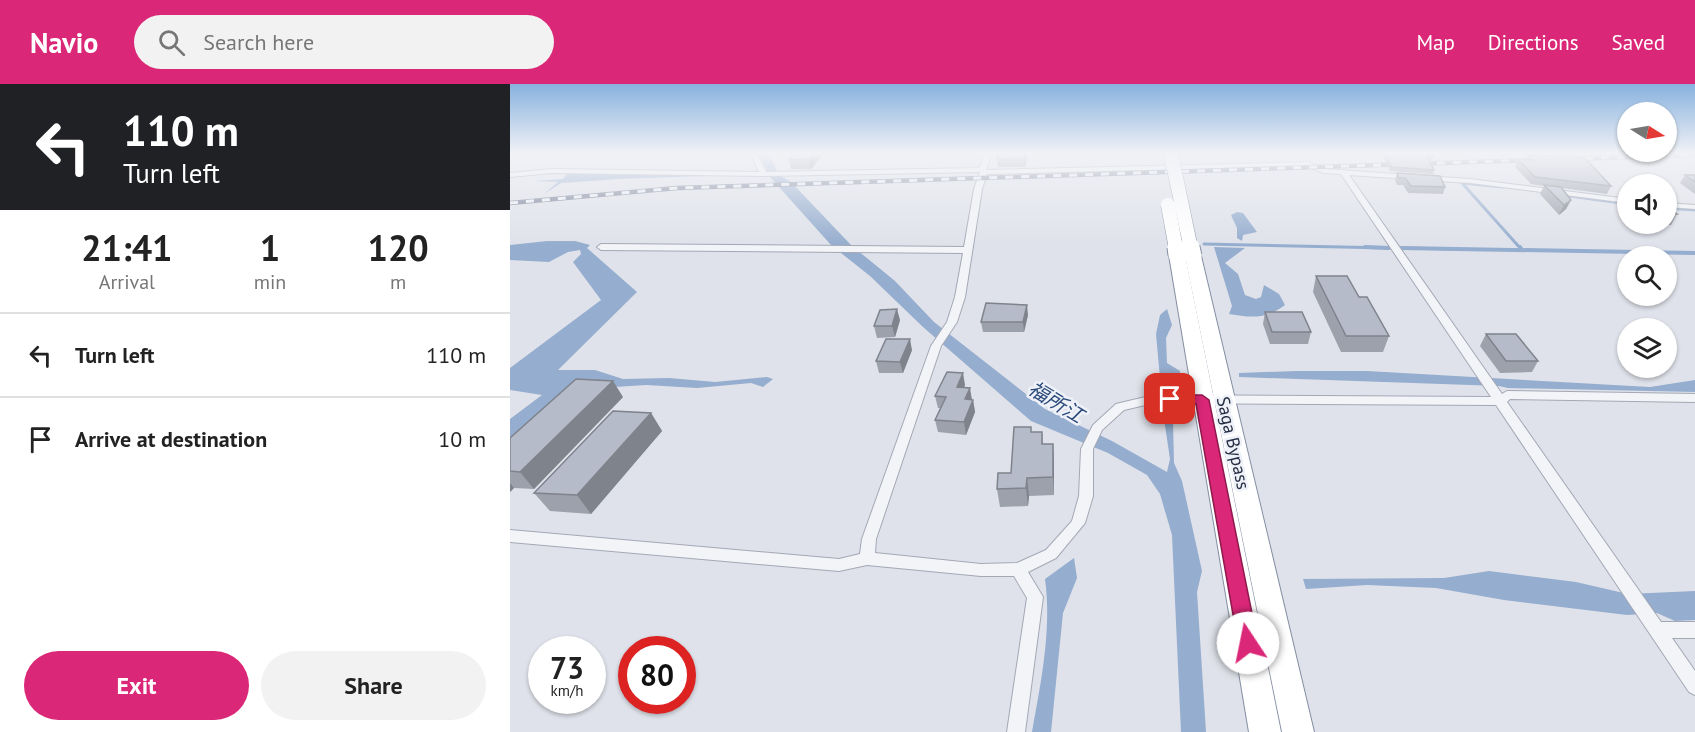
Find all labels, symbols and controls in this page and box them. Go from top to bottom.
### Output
search box [134,15,554,69]
text: Navio [30,24,98,61]
icon: search [155,26,188,59]
text: Search here [203,28,314,56]
text: Map [1416,29,1455,56]
text: Directions [1488,29,1579,56]
text: Saved [1612,29,1665,56]
north arrow [1617,102,1677,162]
map controls [1617,102,1677,378]
text: 110 m [123,103,239,158]
icon: left [24,108,102,186]
text: Turn left [123,156,220,190]
button: sound [1617,174,1677,234]
text: 21:41 [81,224,173,271]
text: 1 [260,224,280,271]
text: 120 [368,224,429,271]
button: search [1617,246,1677,306]
text: Arrival [99,269,155,295]
text: min [254,269,286,295]
text: m [390,269,406,295]
button: layers [1617,318,1677,378]
icon: left [24,339,57,372]
text: Turn left [75,341,155,369]
text: 110 m [426,341,486,369]
pin [1144,373,1195,424]
water label: 福所江 [1024,375,1090,430]
icon: arrive [1153,382,1186,415]
street label: Saga Bypass [1212,394,1255,492]
icon: arrive [24,423,57,456]
text: Arrive at destination [75,425,267,453]
text: 10 m [438,425,486,453]
position arrow [1216,611,1280,675]
speed limit sign: 80 [618,636,696,714]
text: 73 [550,648,584,687]
button: Exit [24,651,249,720]
button: Share [261,651,486,720]
text: km/h [551,681,583,700]

